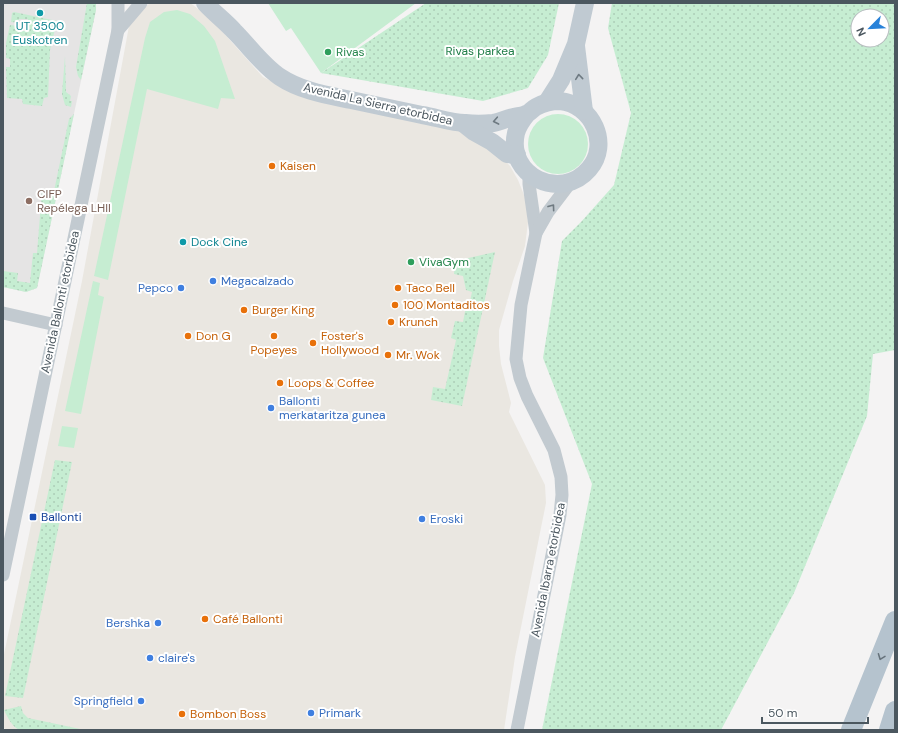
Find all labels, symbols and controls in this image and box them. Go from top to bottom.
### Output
marker: UT 3500 Euskotren [35,8,45,18]
north arrow [850,8,890,48]
place label: UT 3500 Euskotren [13,18,68,48]
text: N [853,26,869,39]
park label: Rivas parkea [445,43,515,59]
place label: Rivas [336,44,365,60]
marker: Rivas [323,47,333,57]
one-way arrow [575,74,584,80]
street label: Avenida La Sierra etorbidea [302,79,454,129]
one-way arrow [492,117,499,125]
place label: Kaisen [280,158,316,174]
marker: Kaisen [267,161,277,171]
place label: CIFP Repélega LHII [37,186,111,216]
marker: CIFP Repélega LHII [24,196,34,206]
one-way arrow [547,205,554,212]
street label: Avenida Ballonti etorbidea [37,229,83,375]
place label: Dock Cine [191,234,248,250]
marker: Dock Cine [178,237,188,247]
place label: VivaGym [419,254,469,270]
marker: VivaGym [406,257,416,267]
place label: Megacalzado [221,273,294,289]
marker: Megacalzado [208,276,218,286]
place label: Pepco [138,280,173,296]
place label: Taco Bell [406,280,455,296]
marker: Pepco [176,283,186,293]
marker: Taco Bell [393,283,403,293]
place label: 100 Montaditos [403,297,490,313]
marker: 100 Montaditos [390,300,400,310]
place label: Burger King [252,302,315,318]
marker: Burger King [239,305,249,315]
place label: Krunch [399,314,438,330]
marker: Krunch [386,317,396,327]
place label: Don G [196,328,231,344]
place label: Foster's Hollywood [321,328,379,358]
marker: Don G [183,331,193,341]
marker: Popeyes [269,331,279,341]
marker: Foster's Hollywood [308,338,318,348]
place label: Popeyes [251,342,297,358]
place label: Mr. Wok [396,347,440,363]
marker: Mr. Wok [383,350,393,360]
place label: Loops & Coffee [288,375,374,391]
marker: Loops & Coffee [275,378,285,388]
place label: Ballonti merkataritza gunea [279,393,386,423]
marker: Ballonti merkataritza gunea [266,403,276,413]
street label: Avenida Ibarra etorbidea [527,501,569,639]
place label: Ballonti [41,509,82,525]
place label: Eroski [430,511,463,527]
marker: Ballonti [28,512,38,522]
marker: Eroski [417,514,427,524]
place label: Café Ballonti [213,611,283,627]
marker: Café Ballonti [200,614,210,624]
place label: Bershka [106,615,150,631]
marker: Bershka [153,618,163,628]
place label: claire's [158,650,195,666]
marker: claire's [145,653,155,663]
one-way arrow [877,653,885,660]
place label: Springfield [74,693,133,709]
marker: Springfield [136,696,146,706]
scale bar [762,699,868,725]
place label: Primark [319,705,361,721]
text: 50 m [768,705,797,721]
place label: Bombon Boss [190,706,266,722]
marker: Primark [306,708,316,718]
marker: Bombon Boss [177,709,187,719]

